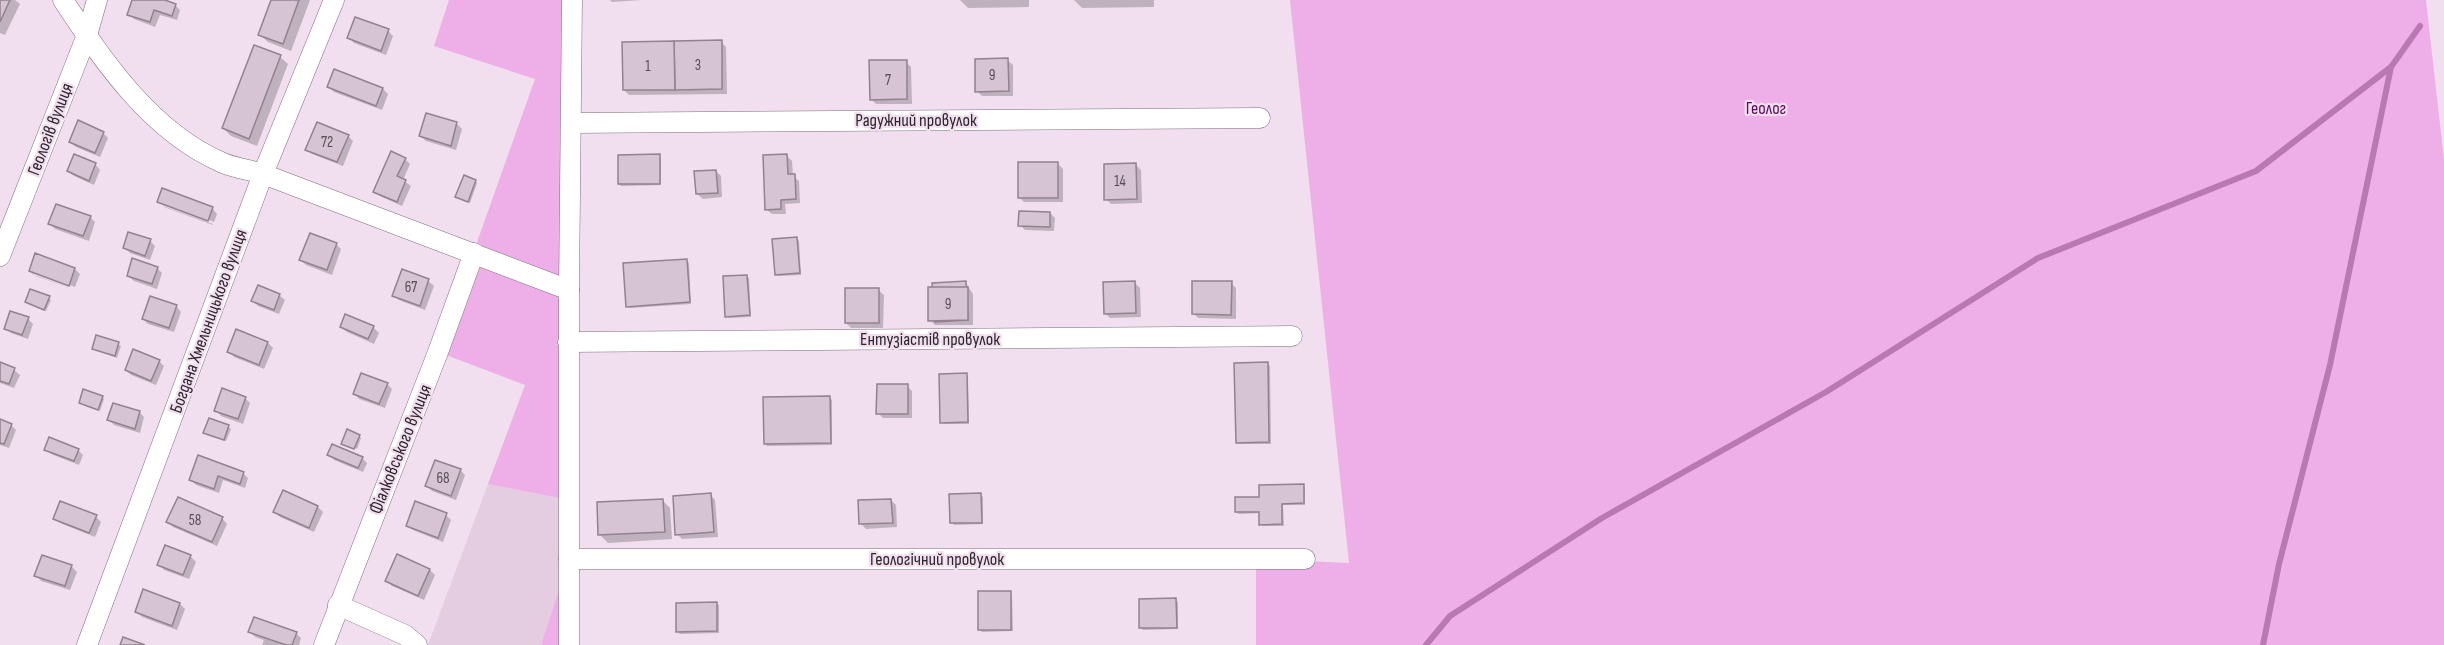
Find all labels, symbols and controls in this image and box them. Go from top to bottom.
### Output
house number: 3 [695,56,701,75]
house number: 1 [645,57,651,76]
house number: 9 [989,66,995,85]
house number: 7 [885,71,891,90]
street label: Геологів вулиця [23,80,78,178]
park label: Геолог [1746,98,1786,119]
street label: Радужний провулок [855,110,977,131]
house number: 72 [321,133,333,152]
house number: 14 [1114,172,1126,191]
street label: Богдана Хмельницького вулиця [165,226,252,416]
house number: 67 [405,278,417,297]
house number: 9 [945,295,951,314]
street label: Ентузіастів провулок [860,329,1000,350]
street label: Фіалковського вулиця [365,381,436,517]
house number: 68 [436,469,450,488]
house number: 58 [189,511,201,530]
street label: Геологічний провулок [870,549,1004,570]

